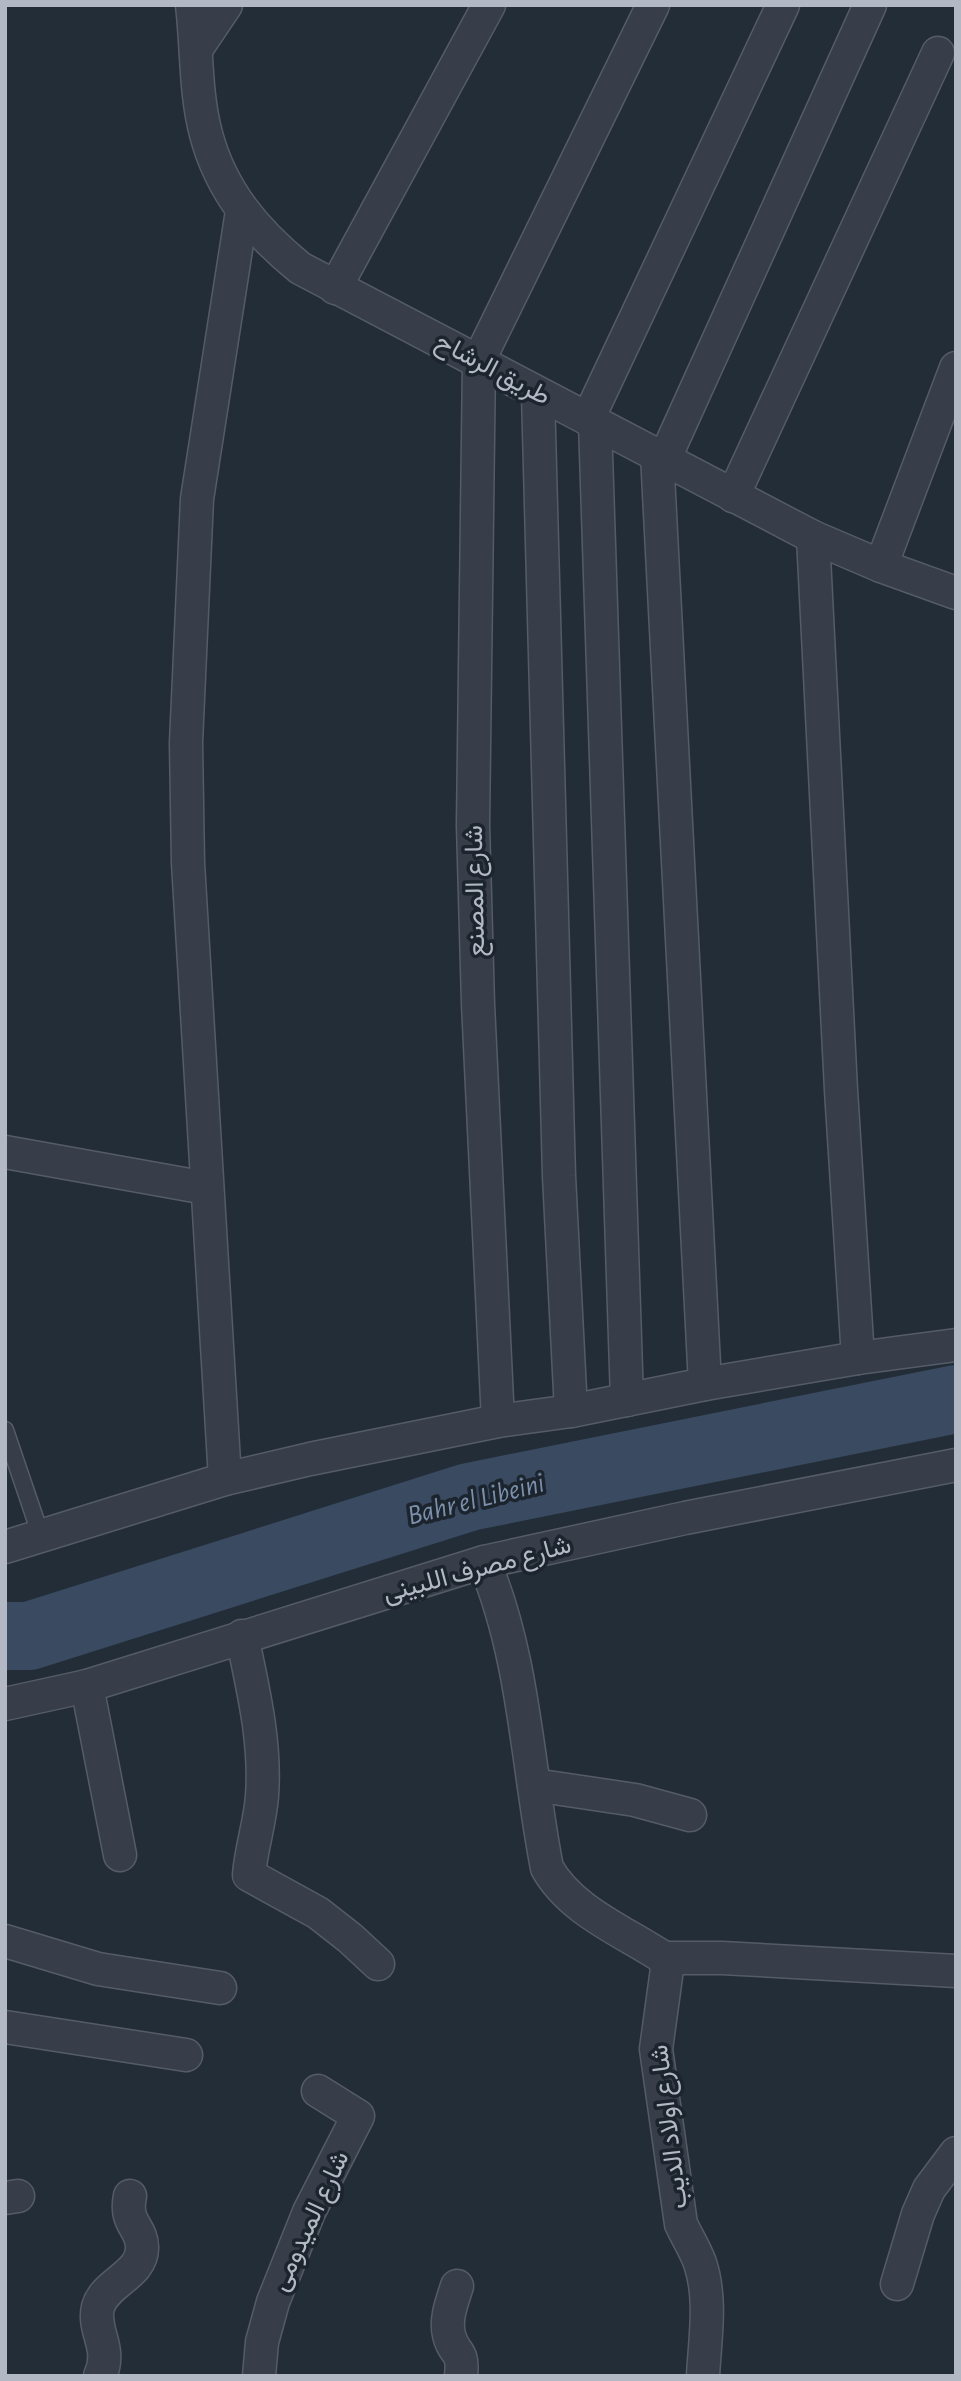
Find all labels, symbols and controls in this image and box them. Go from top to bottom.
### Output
street label: طريق الرشاح [430,328,555,414]
street label: شارع المصنع [461,825,493,957]
water label: Bahr el Libeini [405,1470,547,1530]
street label: شارع مصرف اللبينى [380,1531,575,1610]
street label: شارع اولاد الديب [646,2043,696,2211]
street label: شارع الميدومى [266,2147,357,2297]

